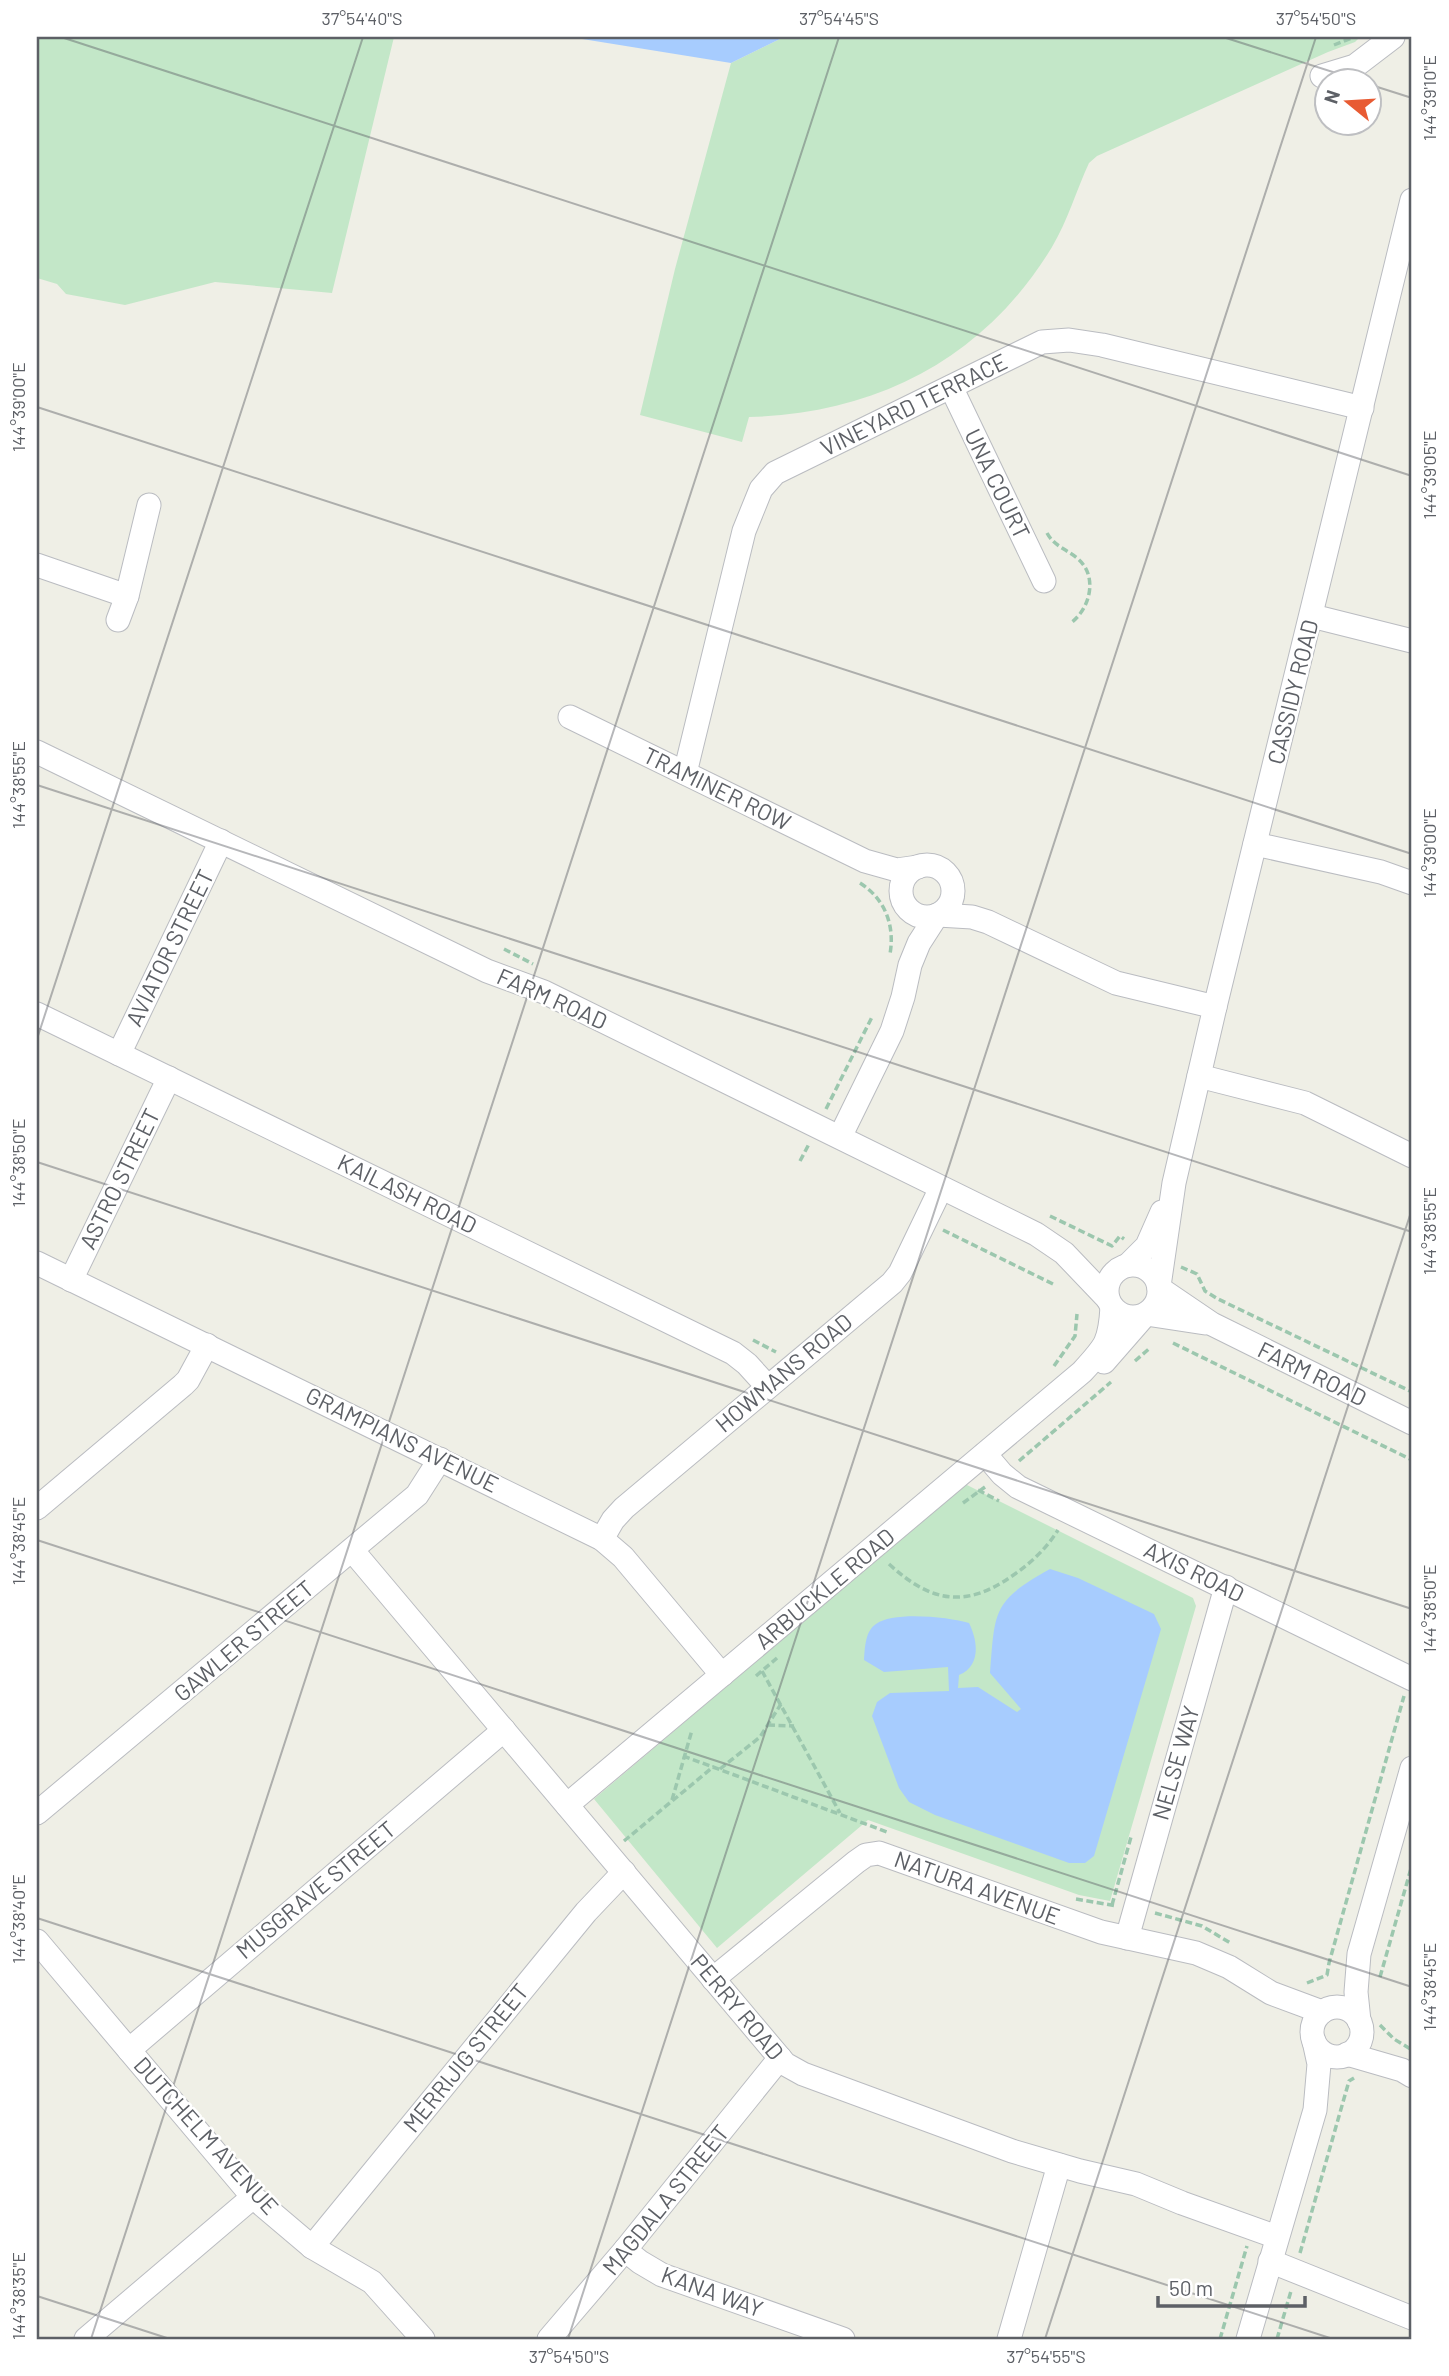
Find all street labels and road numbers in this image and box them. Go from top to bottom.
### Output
street label: VINEYARD TERRACE [816,347,1011,461]
street label: UNA COURT [959,424,1037,543]
street label: CASSIDY ROAD [1261,617,1324,767]
street label: TRAMINER ROW [639,740,796,836]
street label: AVIATOR STREET [119,865,219,1030]
street label: FARM ROAD [493,961,612,1035]
street label: ASTRO STREET [73,1104,165,1254]
street label: KAILASH ROAD [333,1147,482,1239]
street label: HOWMANS ROAD [709,1307,857,1438]
street label: FARM ROAD [1253,1335,1371,1411]
street label: GRAMPIANS AVENUE [302,1380,503,1498]
street label: ARBUCKLE ROAD [749,1522,900,1655]
street label: AXIS ROAD [1140,1535,1249,1607]
street label: GAWLER STREET [168,1574,319,1707]
street label: NELSE WAY [1145,1702,1205,1823]
street label: MUSGRAVE STREET [230,1814,401,1964]
street label: NATURA AVENUE [891,1844,1064,1930]
street label: PERRY ROAD [685,1948,790,2065]
street label: MERRIJIG STREET [397,1977,534,2137]
street label: DUTCHELM AVENUE [129,2051,285,2220]
street label: MAGDALA STREET [596,2118,734,2280]
street label: KANA WAY [658,2260,767,2322]

